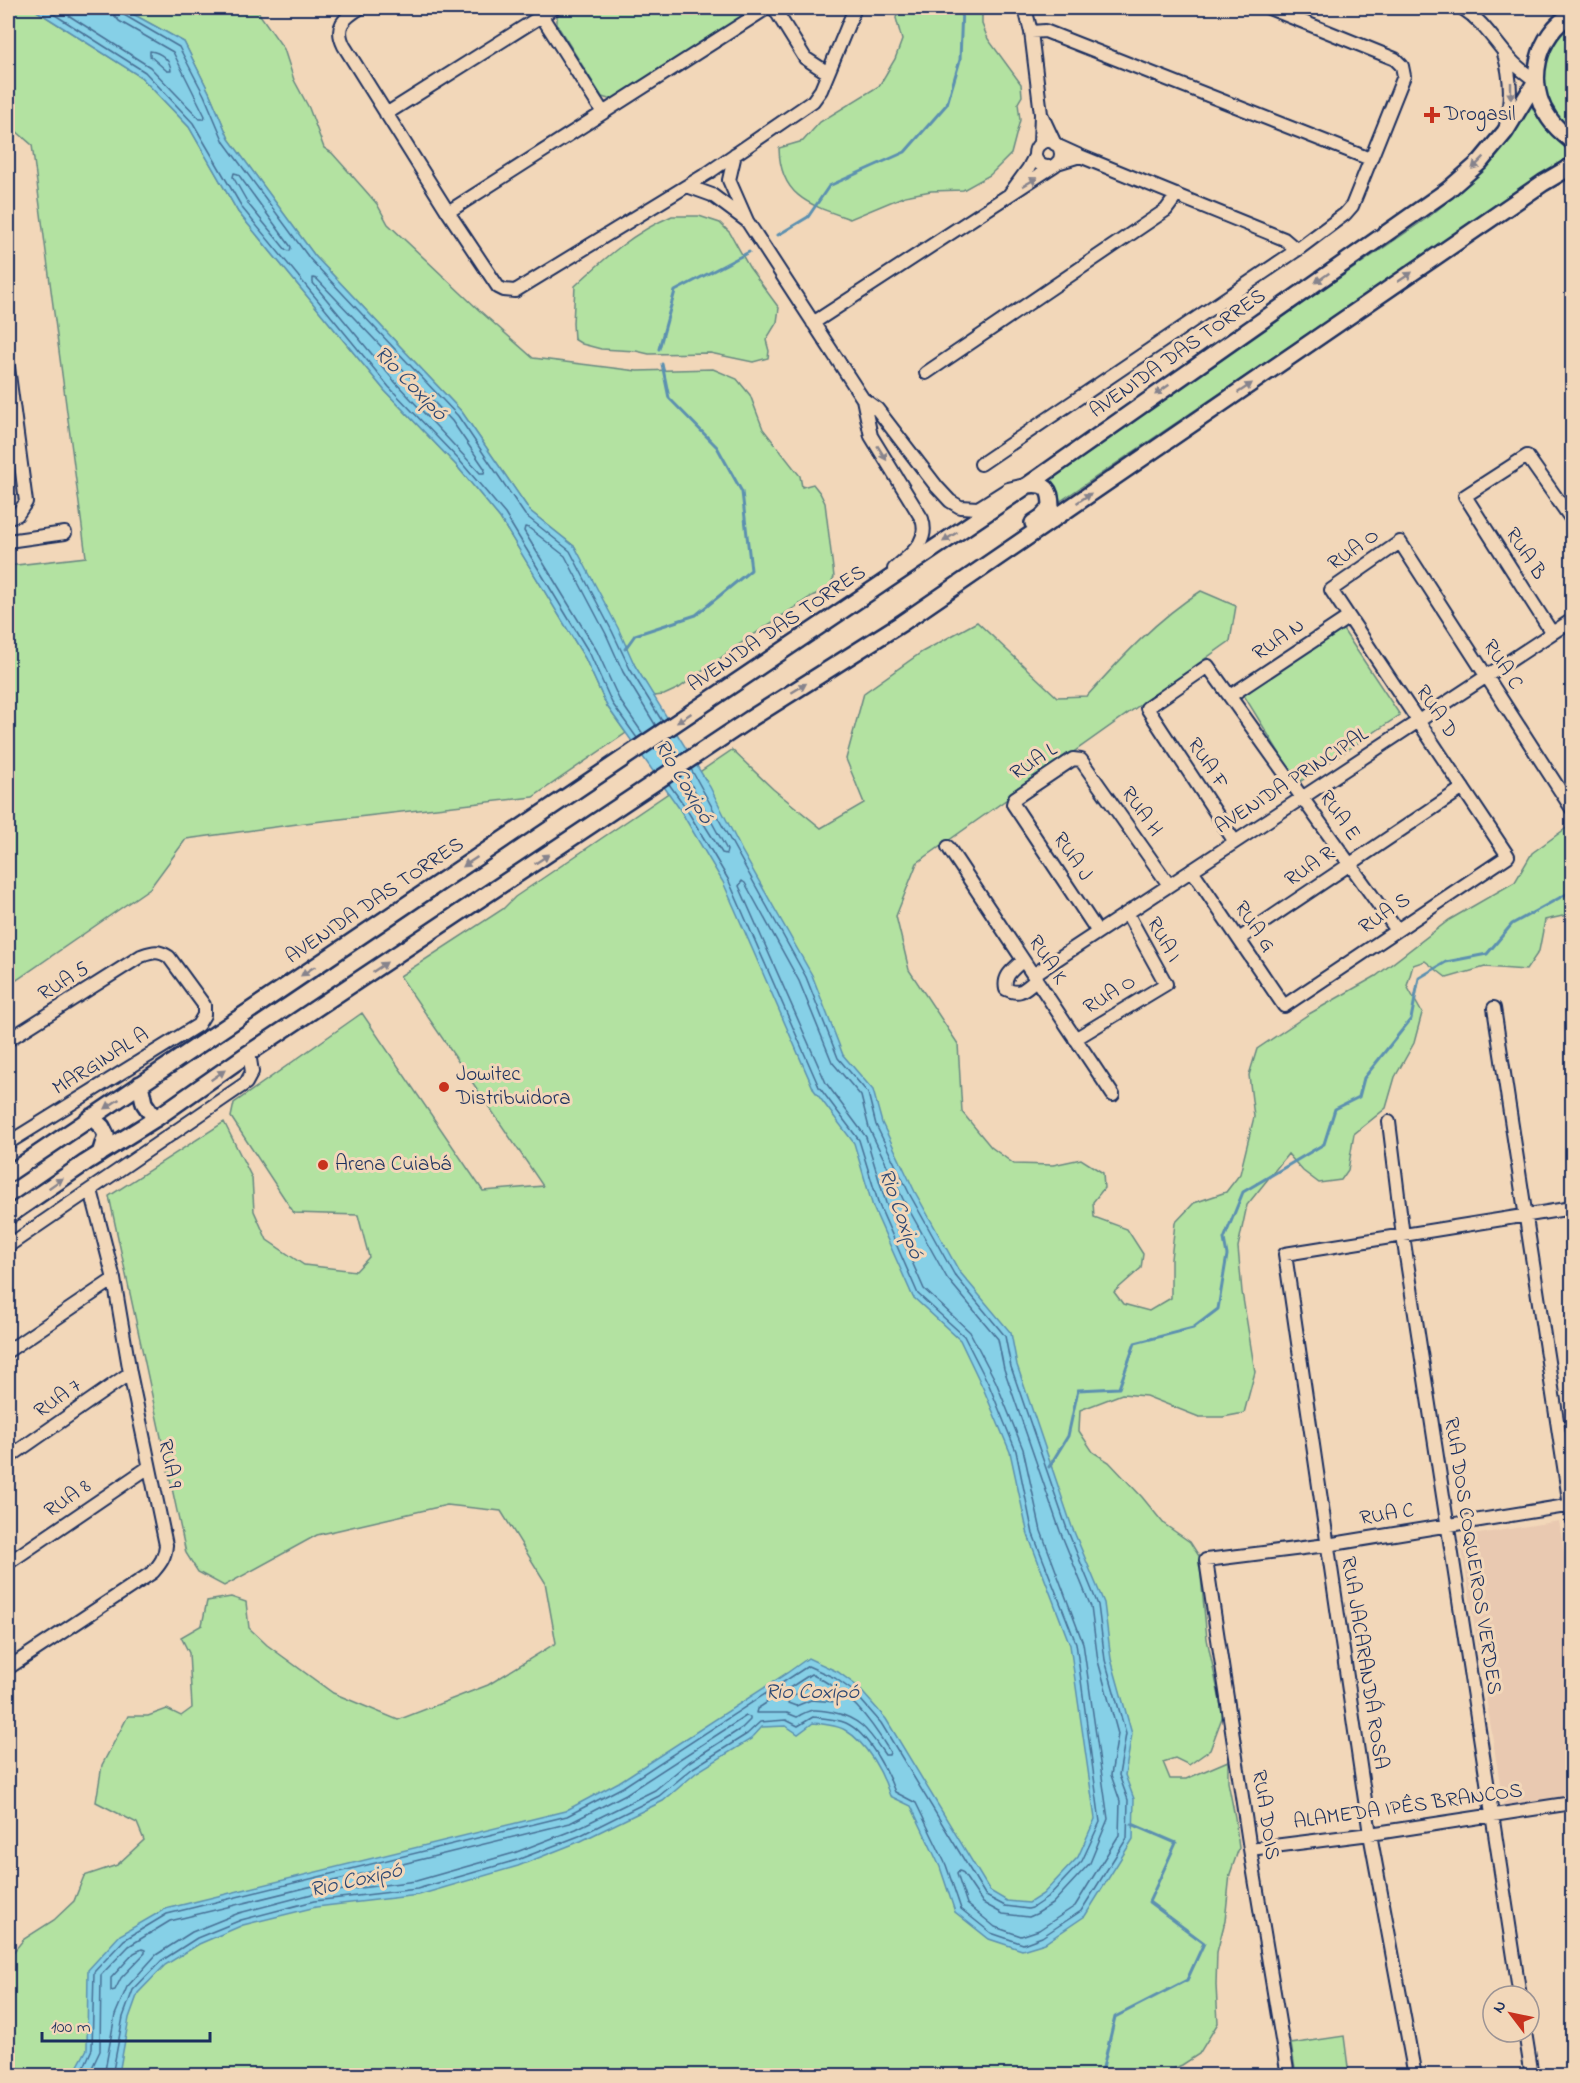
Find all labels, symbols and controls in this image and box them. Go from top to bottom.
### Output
one-way arrow [1506,82,1516,101]
place label: Drogasil [1443,100,1516,132]
marker: Drogasil [1425,108,1439,122]
one-way arrow [1472,155,1486,169]
one-way arrow [1022,177,1039,187]
one-way arrow [1314,272,1330,284]
one-way arrow [1397,272,1414,283]
street label: AVENIDA DAS TORRES [1084,282,1272,426]
water label: Rio Coxipó [366,339,455,430]
one-way arrow [1236,382,1252,394]
one-way arrow [1154,384,1170,395]
one-way arrow [877,445,888,462]
one-way arrow [1076,493,1092,504]
street label: RUA O [1322,521,1386,579]
street label: RUA B [1497,522,1553,586]
one-way arrow [942,531,958,542]
street label: AVENIDA DAS TORRES [682,558,872,700]
street label: RUA N [1247,612,1311,668]
street label: RUA C [1475,634,1529,696]
street label: RUA D [1407,679,1465,745]
one-way arrow [791,682,807,694]
one-way arrow [676,712,692,723]
street label: AVENIDA PRINCIPAL [1209,720,1375,842]
street label: RUA F [1179,732,1235,796]
water label: Rio Coxipó [645,734,722,832]
street label: RUA L [1005,735,1064,788]
street label: RUA H [1113,781,1169,843]
street label: RUA E [1311,785,1367,847]
street label: RUA J [1045,827,1099,887]
street label: AVENIDA DAS TORRES [280,830,470,972]
street label: RUA R [1279,839,1341,895]
one-way arrow [534,853,551,864]
one-way arrow [462,856,478,868]
street label: RUA S [1353,886,1417,942]
street label: RUA G [1226,895,1282,959]
street label: RUA I [1138,912,1188,968]
street label: RUA K [1020,929,1075,991]
street label: RUA 5 [33,955,95,1009]
one-way arrow [372,961,388,972]
one-way arrow [300,965,316,976]
street label: RUA O [1078,967,1142,1023]
street label: MARGINAL A [47,1020,155,1104]
place label: Jowitec Distribuidora [455,1060,571,1114]
one-way arrow [210,1070,226,1081]
marker: Jowitec Distribuidora [437,1080,451,1094]
one-way arrow [103,1098,120,1109]
place label: Arena Cuiabá [335,1150,451,1180]
marker: Arena Cuiabá [316,1158,330,1172]
water label: Rio Coxipó [869,1164,932,1265]
one-way arrow [47,1177,63,1189]
street label: RUA 7 [28,1372,88,1426]
street label: RUA DOS COQUEIROS VERDES [1435,1415,1509,1697]
street label: RUA 9 [149,1437,189,1492]
street label: RUA 8 [38,1472,98,1526]
street label: RUA C [1358,1496,1416,1534]
street label: RUA JACARANDÁ ROSA [1332,1554,1397,1772]
water label: Rio Coxipó [765,1677,860,1709]
street label: RUA DOIS [1243,1768,1287,1862]
street label: ALAMEDA IPÊS BRANCOS [1292,1776,1524,1838]
water label: Rio Coxipó [307,1855,407,1907]
north arrow [1481,1984,1541,2044]
text: N [1487,1996,1513,2018]
scale bar [42,2005,210,2043]
text: 100 m [51,2015,91,2041]

